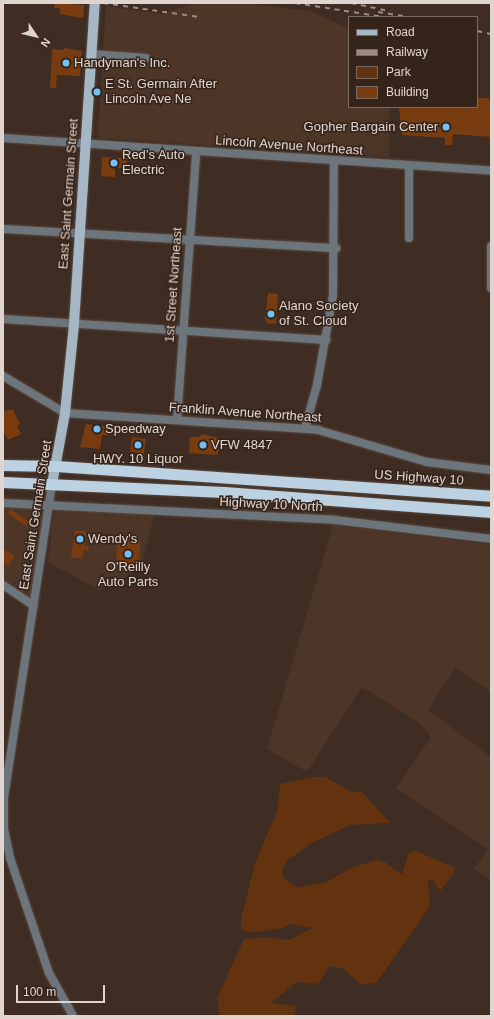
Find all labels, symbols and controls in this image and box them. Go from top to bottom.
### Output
north arrow [16,16,56,56]
legend [348,16,478,108]
text: Road [386,25,415,39]
text: N [39,36,53,50]
text: Railway [386,45,428,59]
place label: Handyman's Inc. [74,55,170,71]
marker: Handyman's Inc. [61,58,71,68]
text: Park [386,65,411,79]
place label: E St. Germain After Lincoln Ave Ne [105,77,218,108]
text: Building [386,85,429,99]
marker: E St. Germain After Lincoln Ave Ne [92,87,102,97]
street label: East Saint Germain Street [56,118,82,270]
place label: Gopher Bargain Center [304,119,438,135]
marker: Gopher Bargain Center [441,122,451,132]
street label: Lincoln Avenue Northeast [214,133,364,159]
place label: Red’s Auto Electric [122,148,185,179]
marker: Red’s Auto Electric [109,158,119,168]
street label: 1st Street Northeast [162,227,186,343]
place label: Alano Society of St. Cloud [279,299,358,330]
marker: Alano Society of St. Cloud [266,309,276,319]
street label: Franklin Avenue Northeast [168,400,322,426]
place label: Speedway [105,421,166,437]
marker: Speedway [92,424,102,434]
place label: VFW 4847 [211,437,272,453]
street label: East Saint Germain Street [16,439,56,591]
marker: HWY. 10 Liquor [133,440,143,450]
marker: VFW 4847 [198,440,208,450]
place label: HWY. 10 Liquor [93,451,183,467]
street label: US Highway 10 [374,467,464,489]
street label: Highway 10 North [219,495,323,515]
place label: Wendy's [88,531,137,547]
marker: Wendy's [75,534,85,544]
marker: O'Reilly Auto Parts [123,549,133,559]
place label: O'Reilly Auto Parts [98,560,158,591]
scale bar [18,977,107,1003]
text: 100 m [23,985,56,999]

